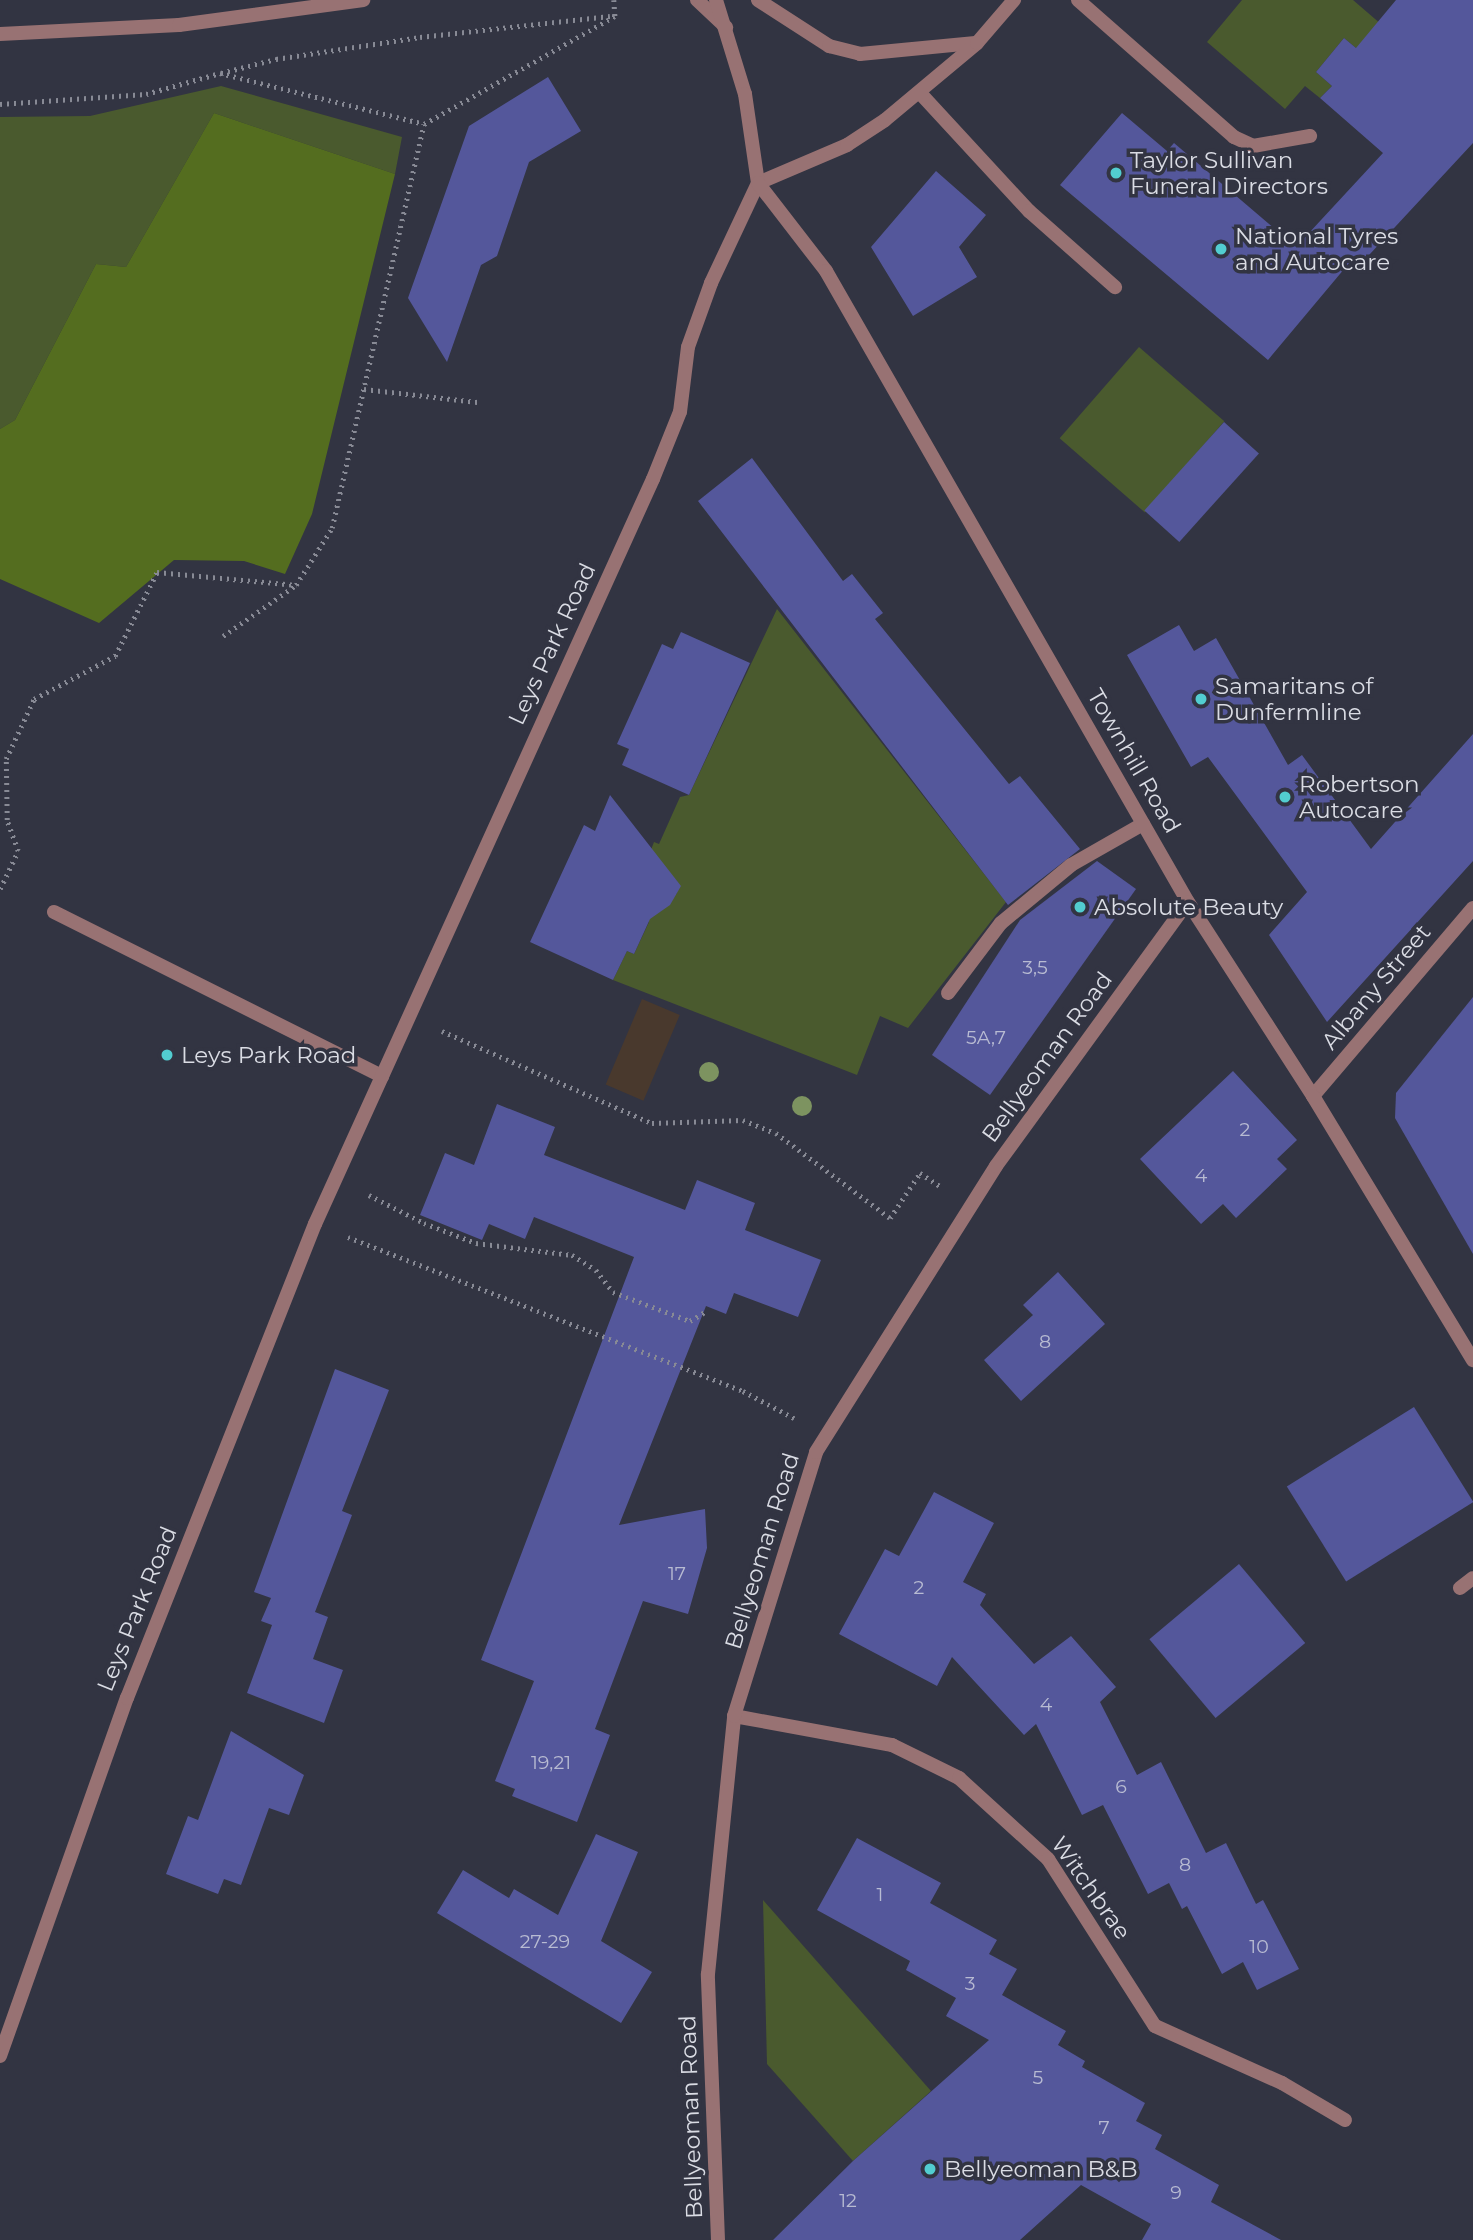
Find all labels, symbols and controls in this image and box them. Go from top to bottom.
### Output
place label: Taylor Sullivan Funeral Directors [1130,146,1328,200]
marker: Taylor Sullivan Funeral Directors [1108,165,1124,181]
place label: National Tyres and Autocare [1235,222,1398,276]
marker: National Tyres and Autocare [1213,241,1229,257]
street label: Leys Park Road [502,559,602,729]
place label: Samaritans of Dunfermline [1215,672,1373,726]
street label: Townhill Road [1082,684,1186,838]
marker: Samaritans of Dunfermline [1193,691,1209,707]
place label: Robertson Autocare [1299,770,1420,824]
marker: Robertson Autocare [1277,789,1293,805]
place label: Absolute Beauty [1094,893,1283,921]
marker: Absolute Beauty [1072,899,1088,915]
street label: Albany Street [1316,919,1436,1055]
house number: 3,5 [1022,957,1048,979]
street label: Bellyeoman Road [976,967,1118,1147]
house number: 5A,7 [966,1027,1006,1049]
place label: Leys Park Road [181,1041,356,1069]
marker: Leys Park Road [159,1047,175,1063]
house number: 2 [1240,1119,1250,1141]
house number: 4 [1195,1165,1207,1187]
house number: 8 [1039,1331,1051,1353]
street label: Bellyeoman Road [719,1450,805,1652]
street label: Leys Park Road [91,1523,183,1695]
house number: 17 [668,1563,686,1585]
house number: 2 [914,1577,924,1599]
house number: 4 [1040,1694,1052,1716]
house number: 19,21 [531,1752,571,1774]
house number: 6 [1115,1776,1127,1798]
street label: Witchbrae [1045,1831,1137,1945]
house number: 8 [1179,1854,1191,1876]
house number: 1 [877,1884,883,1906]
house number: 27-29 [520,1931,570,1953]
house number: 10 [1249,1936,1269,1958]
house number: 3 [965,1973,975,1995]
street label: Bellyeoman Road [674,2015,708,2219]
house number: 5 [1033,2067,1043,2089]
house number: 7 [1098,2117,1110,2139]
place label: Bellyeoman B&B [944,2155,1138,2183]
marker: Bellyeoman B&B [922,2161,938,2177]
house number: 9 [1170,2182,1182,2204]
house number: 12 [839,2190,857,2212]

